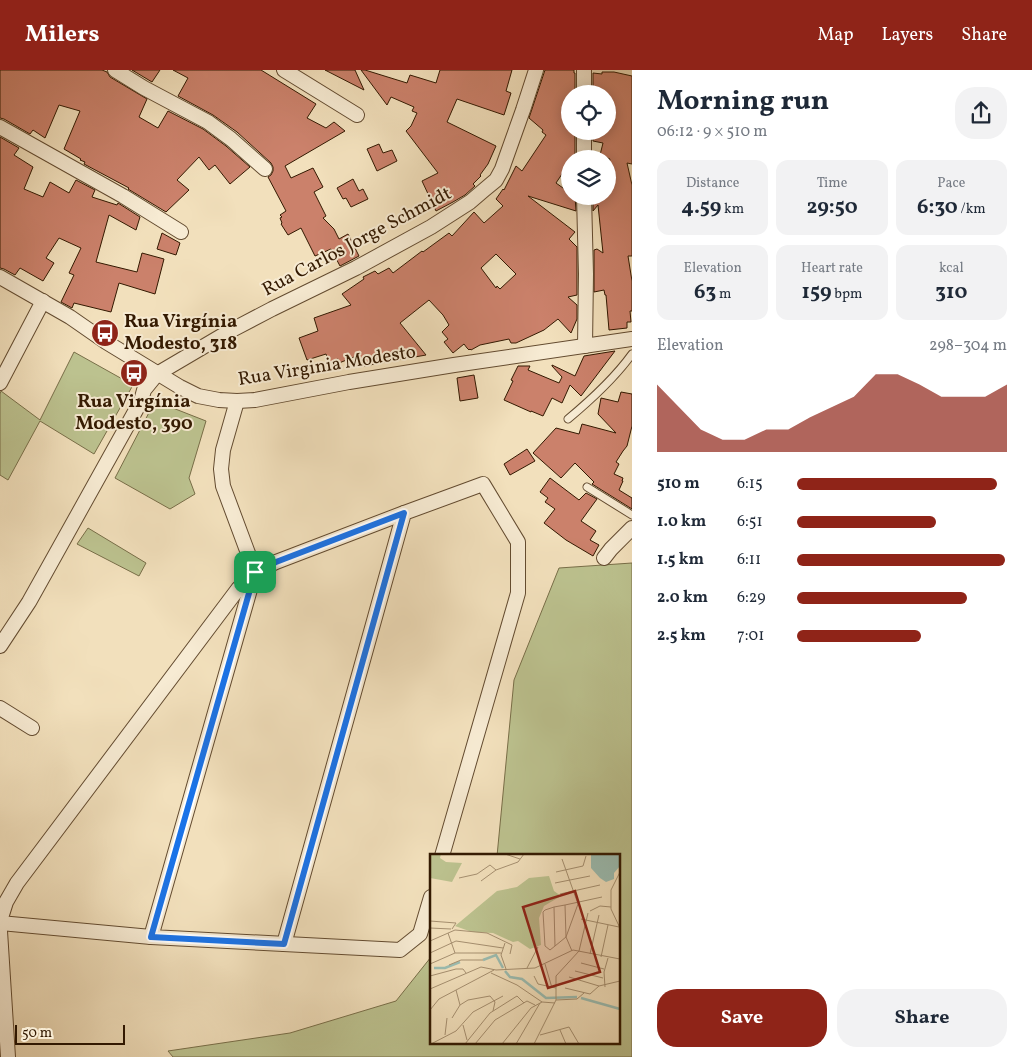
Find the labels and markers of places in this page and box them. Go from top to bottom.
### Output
place label: Rua Virgínia Modesto, 318 [124,309,237,357]
bus stop icon: Rua Virgínia Modesto, 318 [90,318,120,348]
bus stop icon: Rua Virgínia Modesto, 390 [119,358,149,388]
place label: Rua Virgínia Modesto, 390 [75,389,193,437]
pin [234,551,276,593]

